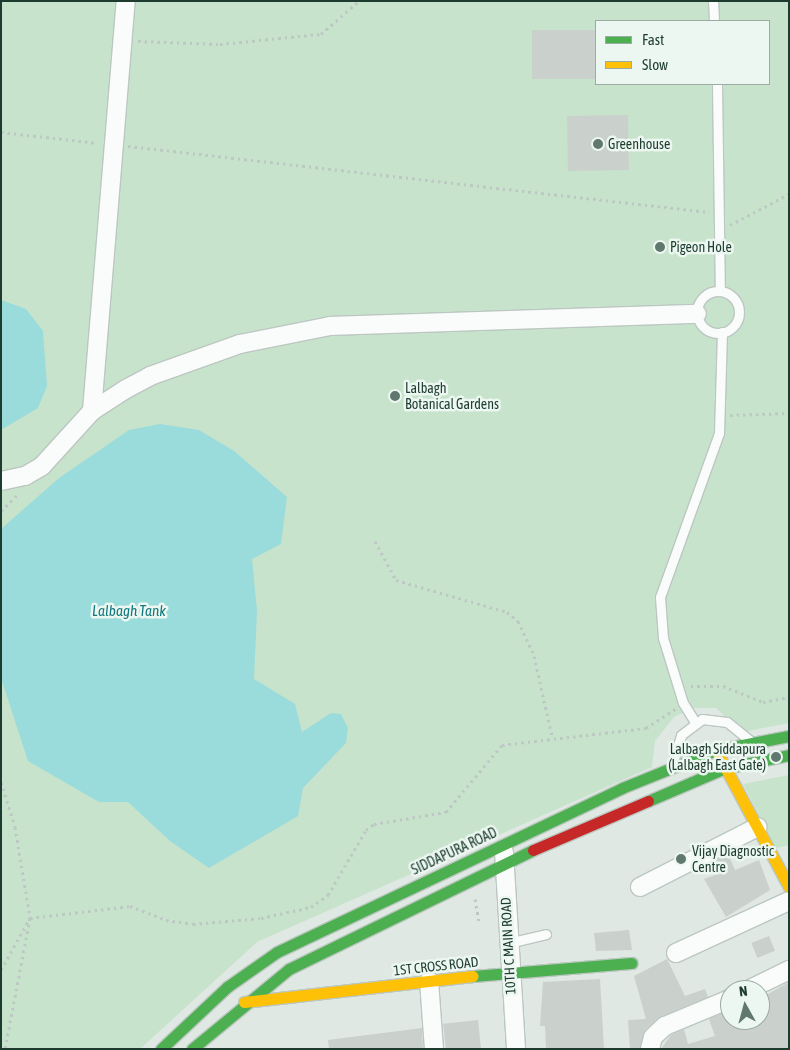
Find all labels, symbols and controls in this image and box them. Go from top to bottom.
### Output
legend [595,20,770,85]
text: Fast [642,31,664,48]
text: Slow [642,56,668,73]
place label: Greenhouse [608,136,670,152]
marker: Greenhouse [592,138,604,150]
place label: Pigeon Hole [670,239,732,255]
marker: Pigeon Hole [654,241,666,253]
place label: Lalbagh Botanical Gardens [405,380,499,412]
marker: Lalbagh Botanical Gardens [389,390,401,402]
water label: Lalbagh Tank [92,602,166,620]
place label: Lalbagh Siddapura (Lalbagh East Gate) [668,741,766,774]
marker: Lalbagh Siddapura (Lalbagh East Gate) [770,751,782,763]
street label: SIDDAPURA ROAD [408,824,500,878]
place label: Vijay Diagnostic Centre [692,843,774,876]
marker: Vijay Diagnostic Centre [674,852,688,866]
street label: 10TH C MAIN ROAD [497,897,519,995]
street label: 1ST CROSS ROAD [393,953,479,979]
north arrow [720,980,770,1030]
text: N [738,983,748,1000]

